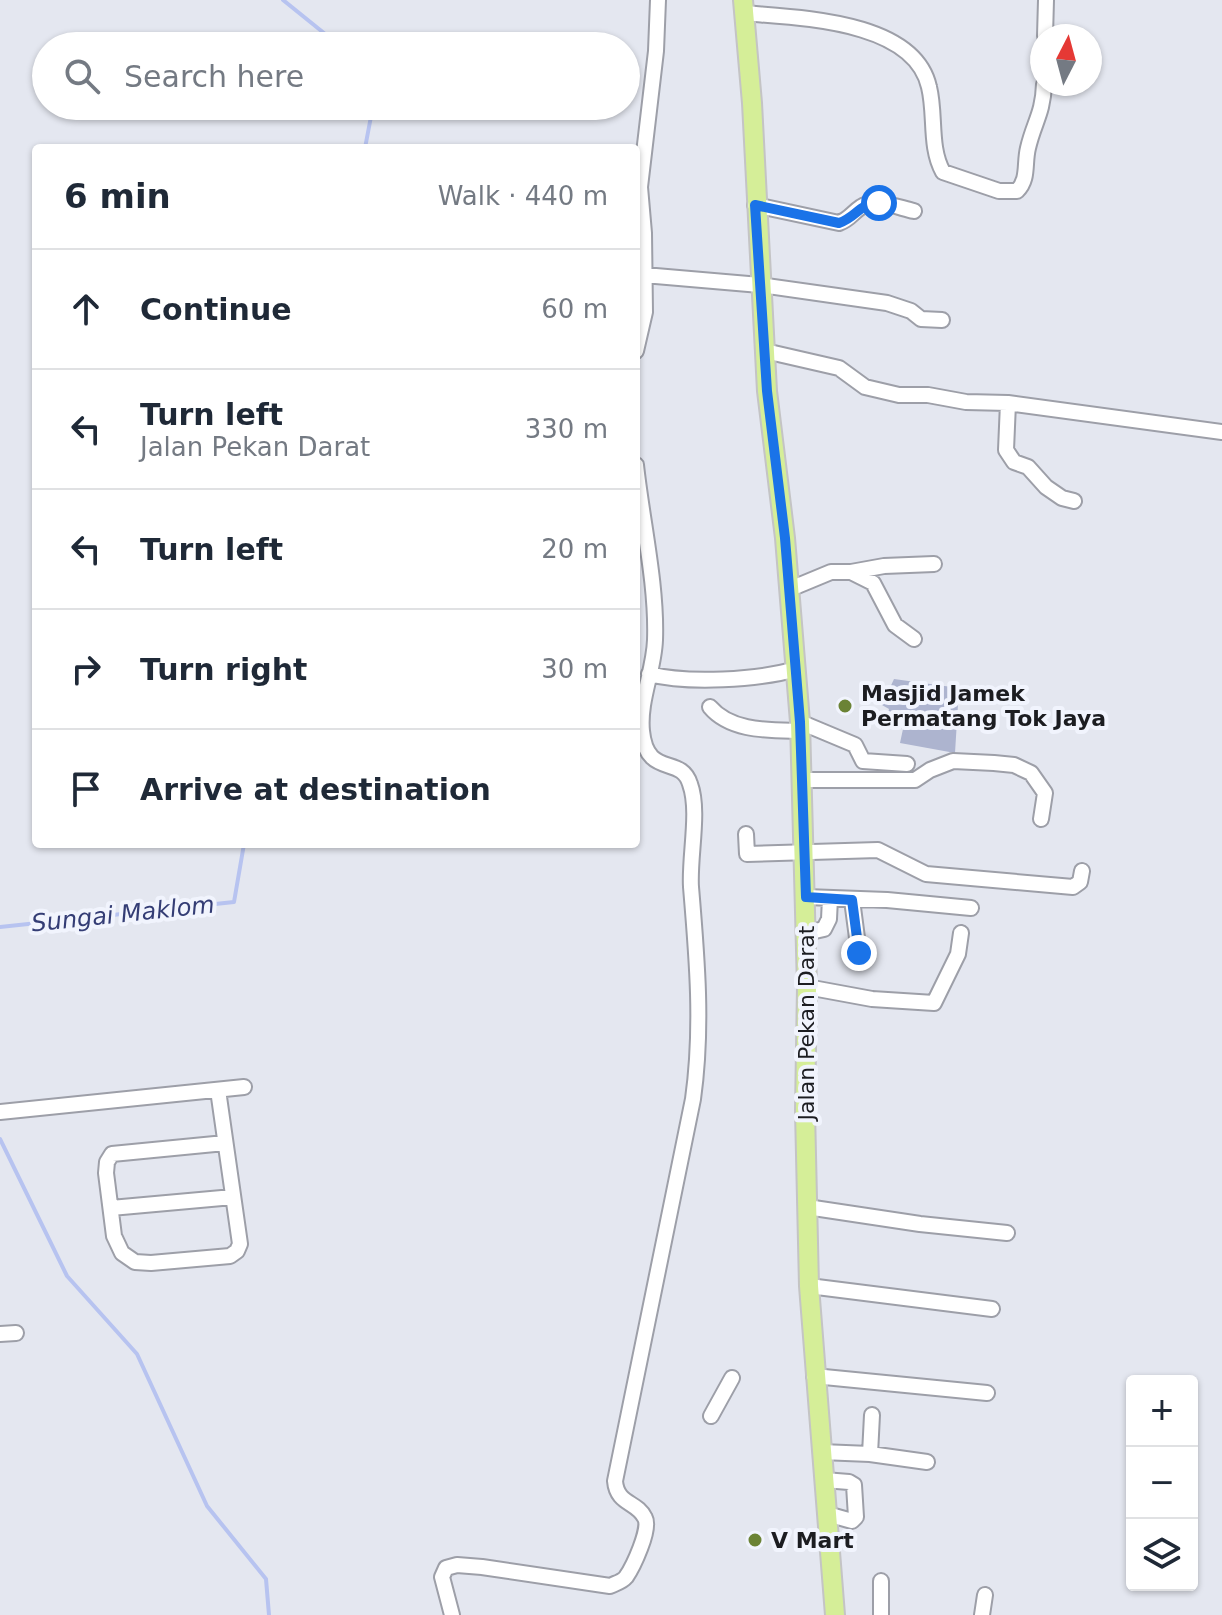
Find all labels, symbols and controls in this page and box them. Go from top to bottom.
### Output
north arrow [1030,24,1102,96]
search box [32,32,640,120]
icon: search [60,54,104,98]
text: Search here [124,59,304,94]
text: 6 min [64,176,171,216]
text: Walk · 440 m [438,181,608,211]
route start [861,185,897,221]
icon: ahead [64,287,108,331]
text: Continue [140,292,292,327]
text: 60 m [541,294,608,324]
text: Turn left [140,397,283,432]
icon: left [64,407,108,451]
text: 330 m [525,414,608,444]
text: Jalan Pekan Darat [140,432,370,462]
icon: left [64,527,108,571]
text: Turn left [140,532,283,567]
text: 20 m [541,534,608,564]
icon: right [64,647,108,691]
text: Turn right [140,652,307,687]
text: 30 m [541,654,608,684]
place label: Masjid Jamek Permatang Tok Jaya [861,681,1106,731]
marker: Masjid Jamek Permatang Tok Jaya [836,697,854,715]
icon: arrive [64,767,108,811]
text: Arrive at destination [140,772,491,807]
water label: Sungai Maklom [30,890,216,938]
street label: Jalan Pekan Darat [794,925,819,1122]
route end [841,935,877,971]
map controls [1126,1375,1198,1591]
button: + [1126,1375,1198,1447]
button: − [1126,1447,1198,1519]
button: layers [1126,1519,1198,1591]
place label: V Mart [771,1528,854,1553]
marker: V Mart [746,1531,764,1549]

